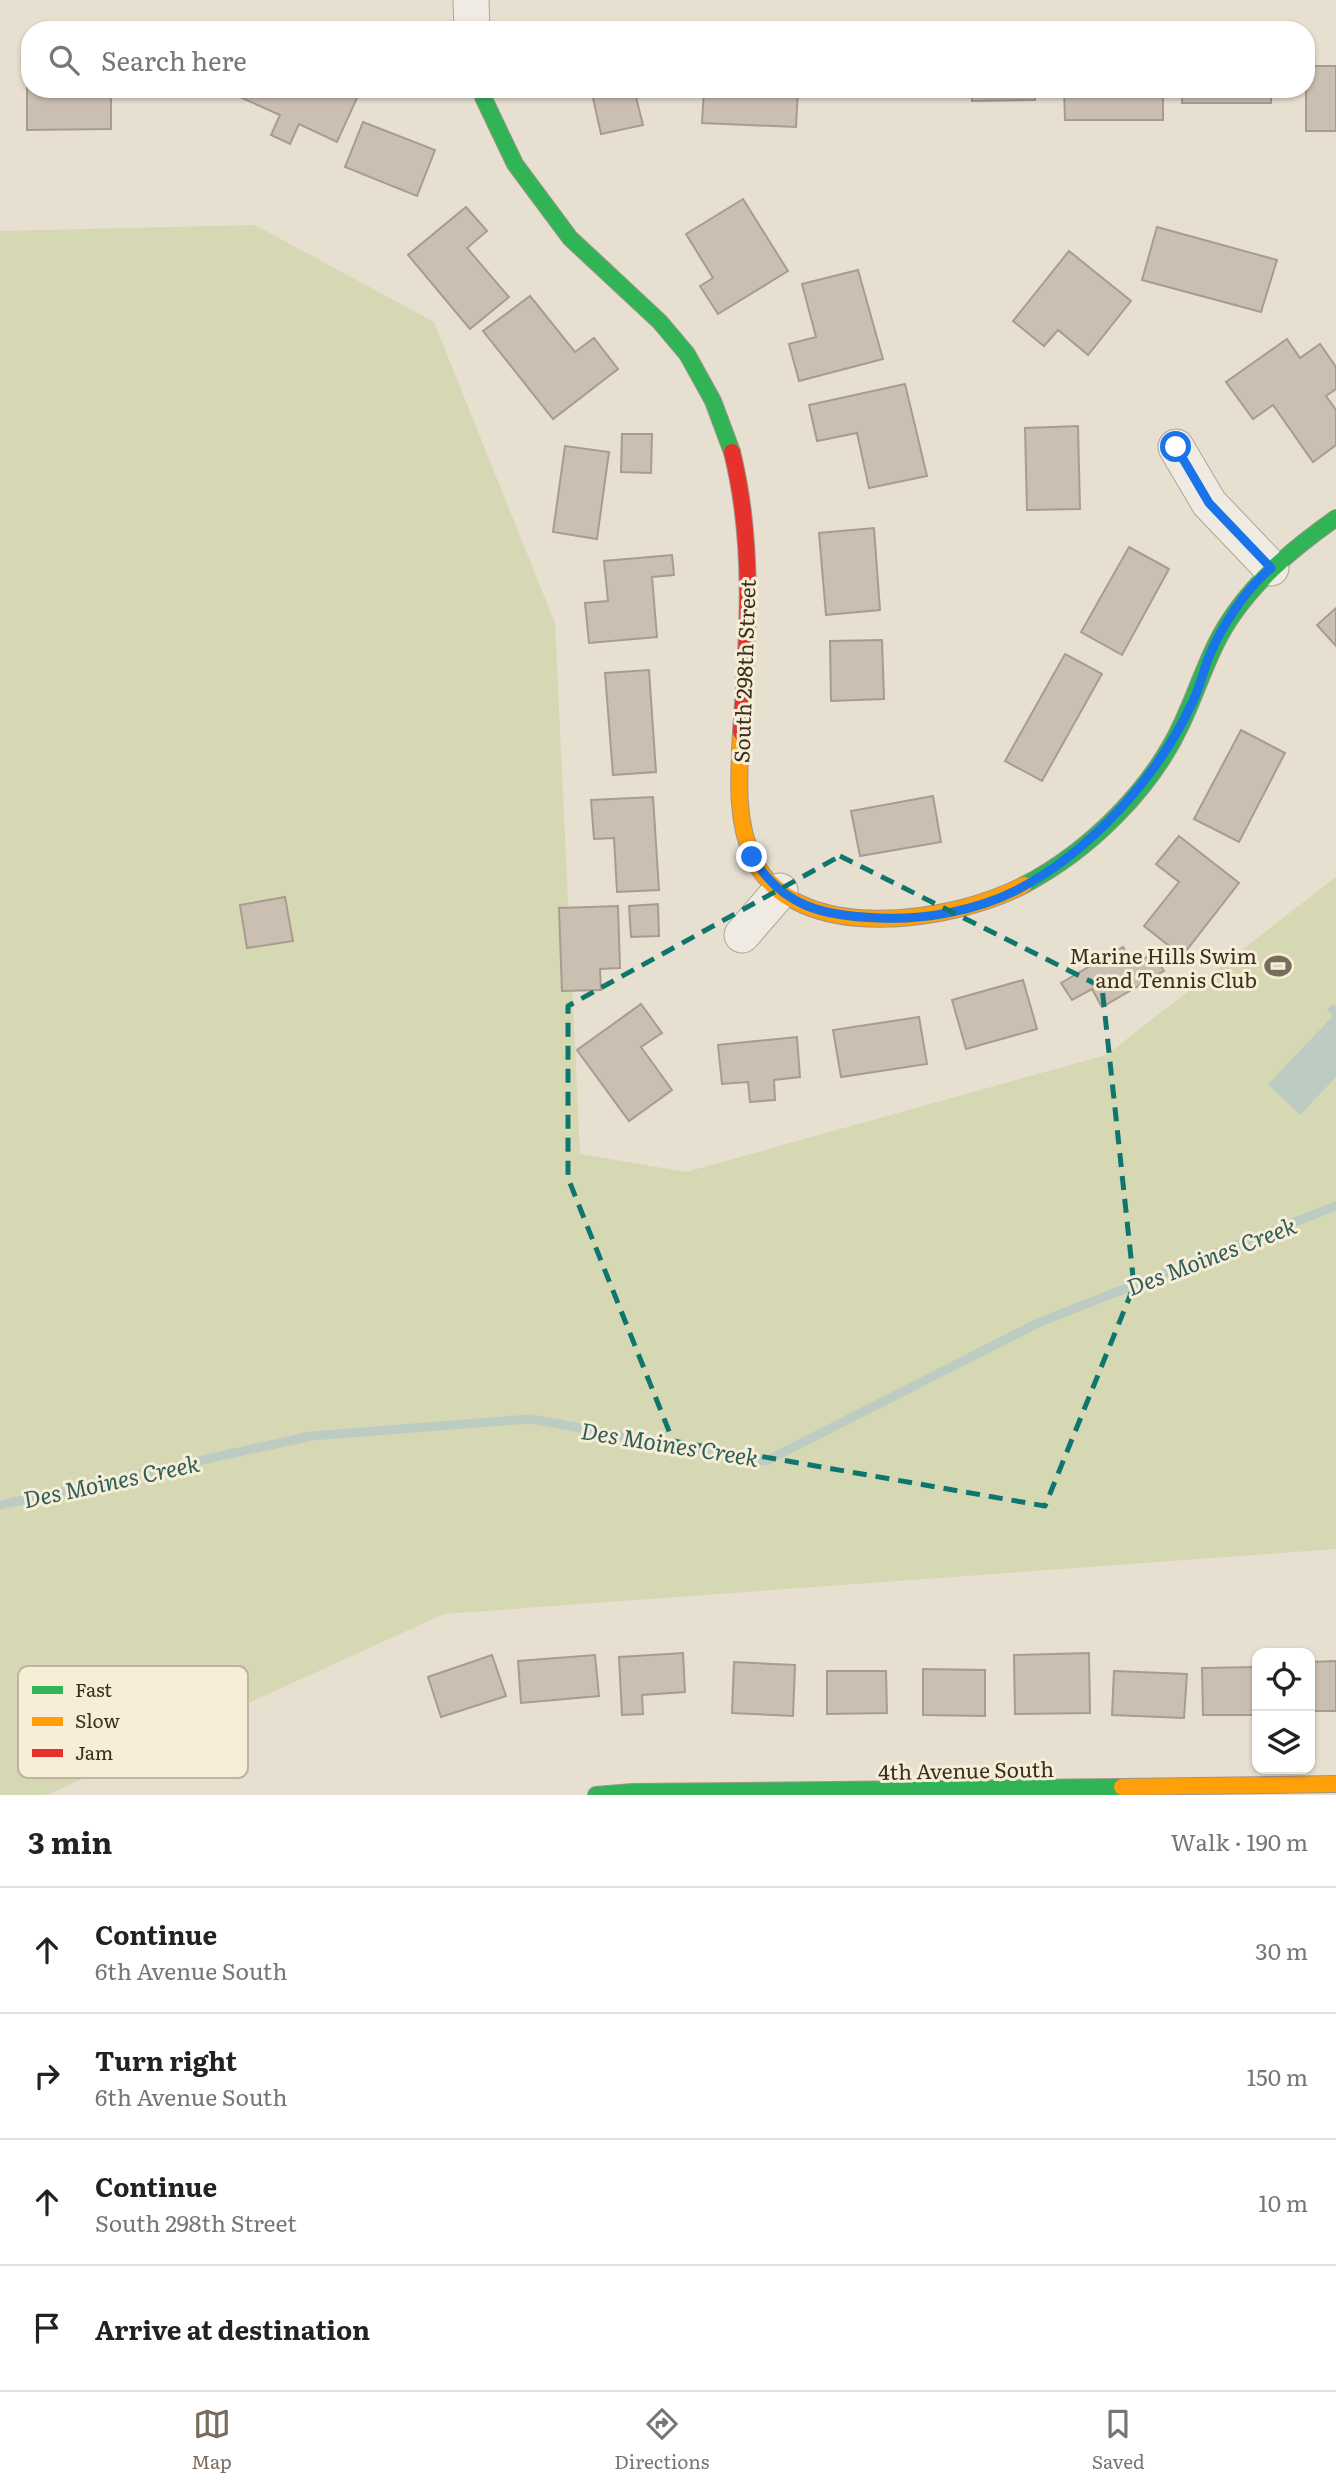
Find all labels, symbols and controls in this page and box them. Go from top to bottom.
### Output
search box [21,21,1315,98]
text: Search here [101,40,247,79]
icon: search [45,41,83,79]
route start [1160,431,1191,462]
street label: South 298th Street [724,578,762,763]
route end [736,841,767,872]
place label: Marine Hills Swim and Tennis Club [1069,939,1257,994]
sports icon: Marine Hills Swim and Tennis Club [1263,951,1293,981]
water label: Des Moines Creek [1121,1207,1301,1303]
water label: Des Moines Creek [579,1412,762,1474]
water label: Des Moines Creek [20,1445,203,1515]
map controls [1252,1648,1315,1774]
button: locate [1252,1648,1315,1711]
legend [18,1666,248,1778]
text: Fast [75,1675,112,1703]
text: Slow [75,1706,120,1734]
button: layers [1252,1711,1315,1774]
text: Jam [75,1738,113,1766]
street label: 4th Avenue South [878,1752,1054,1786]
text: 3 min [28,1819,112,1863]
text: Walk · 190 m [1171,1824,1308,1858]
text: Continue [95,1914,217,1953]
icon: ahead [28,1931,66,1969]
text: 30 m [1255,1933,1308,1967]
text: 6th Avenue South [95,1953,287,1987]
text: Turn right [95,2040,237,2079]
icon: right [28,2057,66,2095]
text: 150 m [1247,2059,1308,2093]
text: 6th Avenue South [95,2079,287,2113]
text: Continue [95,2166,217,2205]
icon: ahead [28,2183,66,2221]
text: 10 m [1258,2185,1308,2219]
text: South 298th Street [95,2205,296,2239]
icon: arrive [28,2309,66,2347]
text: Arrive at destination [95,2309,370,2348]
tab: Map [191,2405,232,2475]
tab: Directions [614,2405,709,2475]
tab: Saved [1092,2405,1145,2475]

